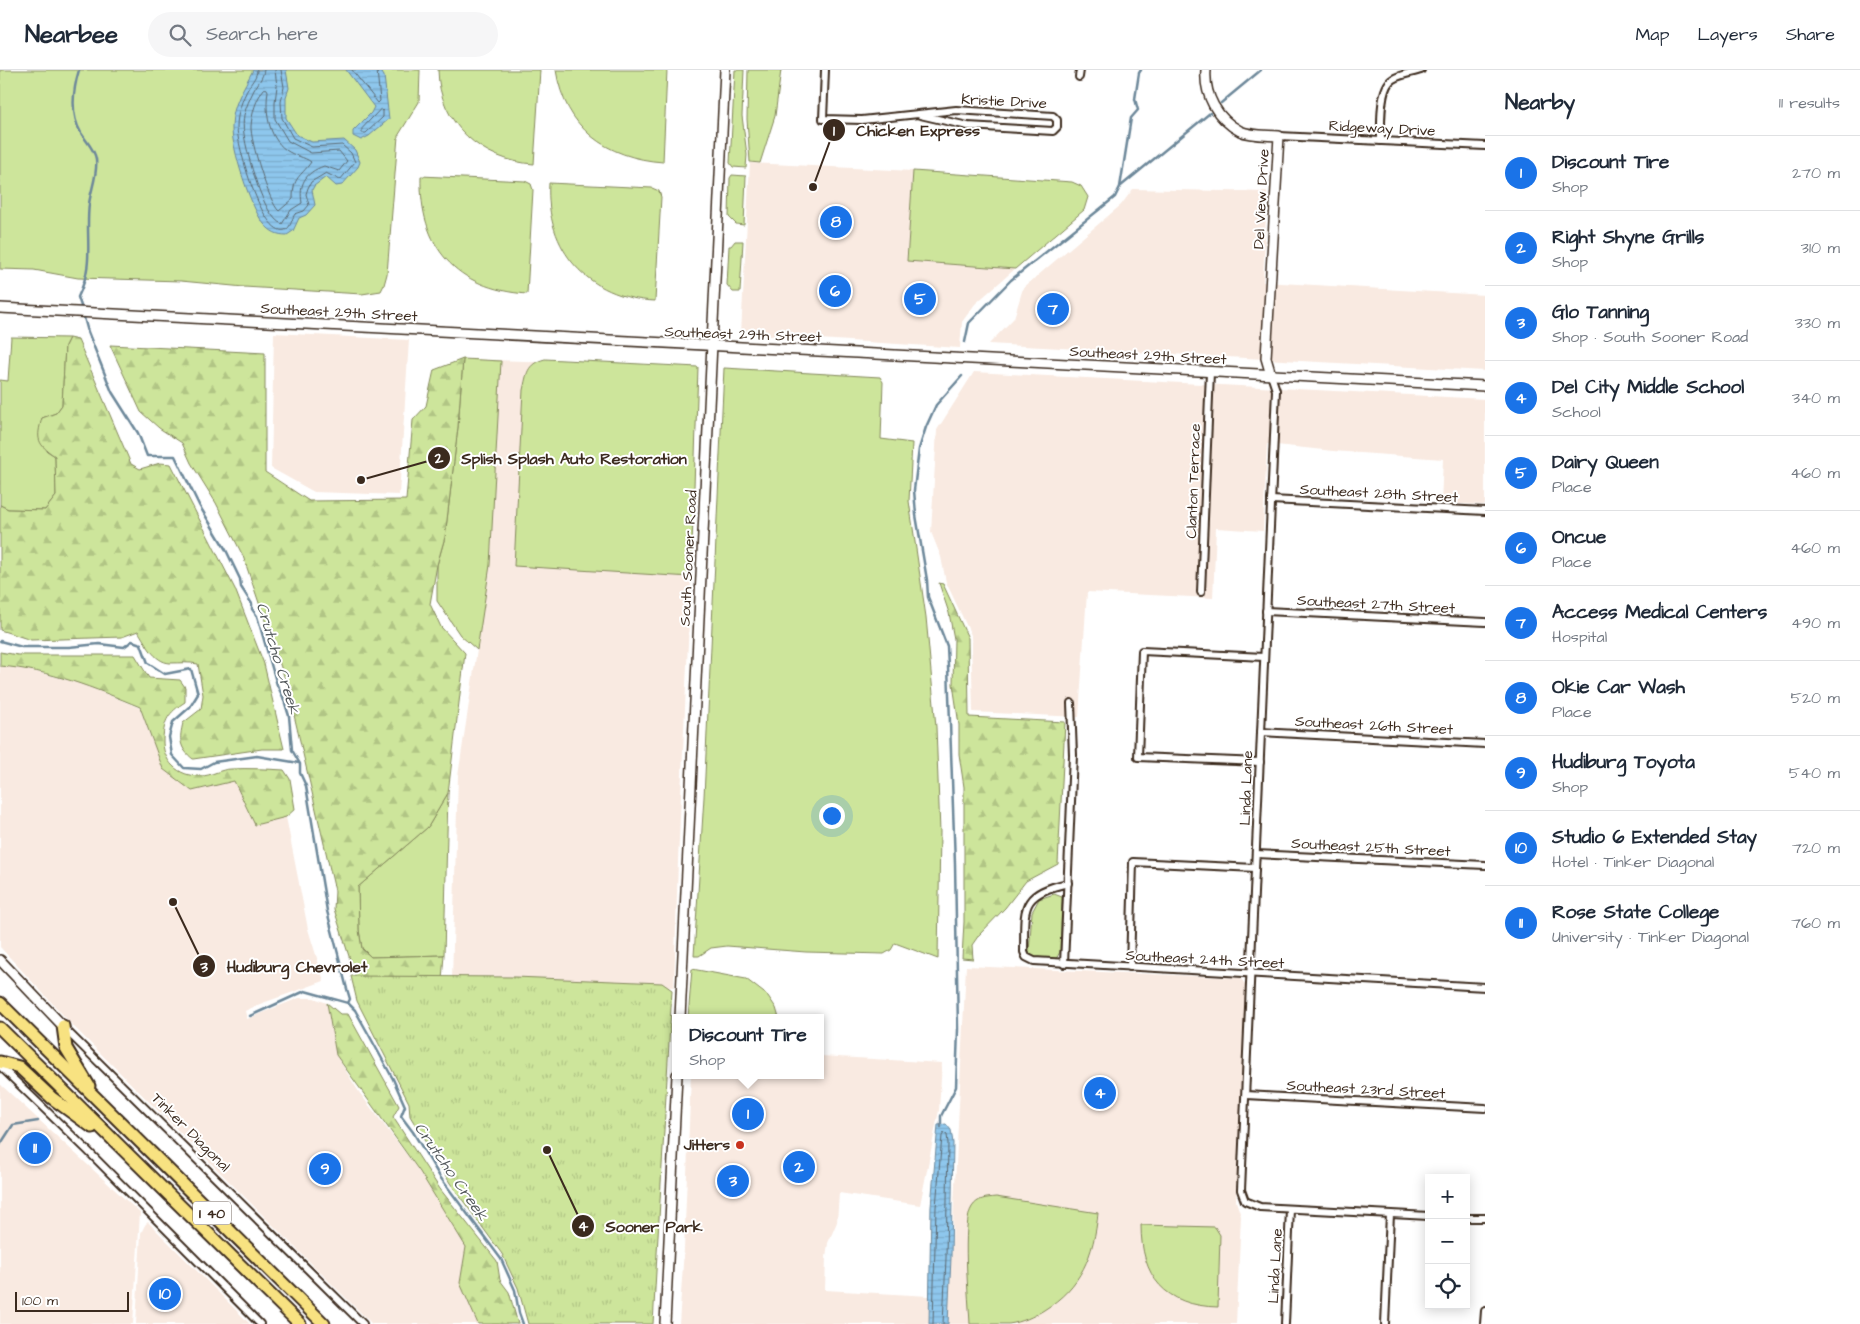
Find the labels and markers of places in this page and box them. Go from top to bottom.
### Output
callout: Chicken Express [821,115,990,146]
pin: 8 [820,203,852,241]
pin: 6 [819,272,851,310]
pin: 5 [904,280,936,318]
pin: 7 [1037,290,1069,328]
callout: Splish Splash Auto Restoration [426,443,696,474]
callout: Hudiburg Chevrolet [191,951,377,982]
pin: 4 [1084,1074,1116,1112]
pin: 1 [732,1095,764,1133]
pin: 11 [19,1129,51,1167]
place label: Jitters [683,1135,730,1156]
marker: Jitters [734,1139,746,1151]
pin: 2 [783,1148,815,1186]
pin: 9 [309,1150,341,1188]
pin: 3 [717,1162,749,1200]
callout: Sooner Park [570,1211,713,1242]
pin: 10 [149,1275,181,1313]

